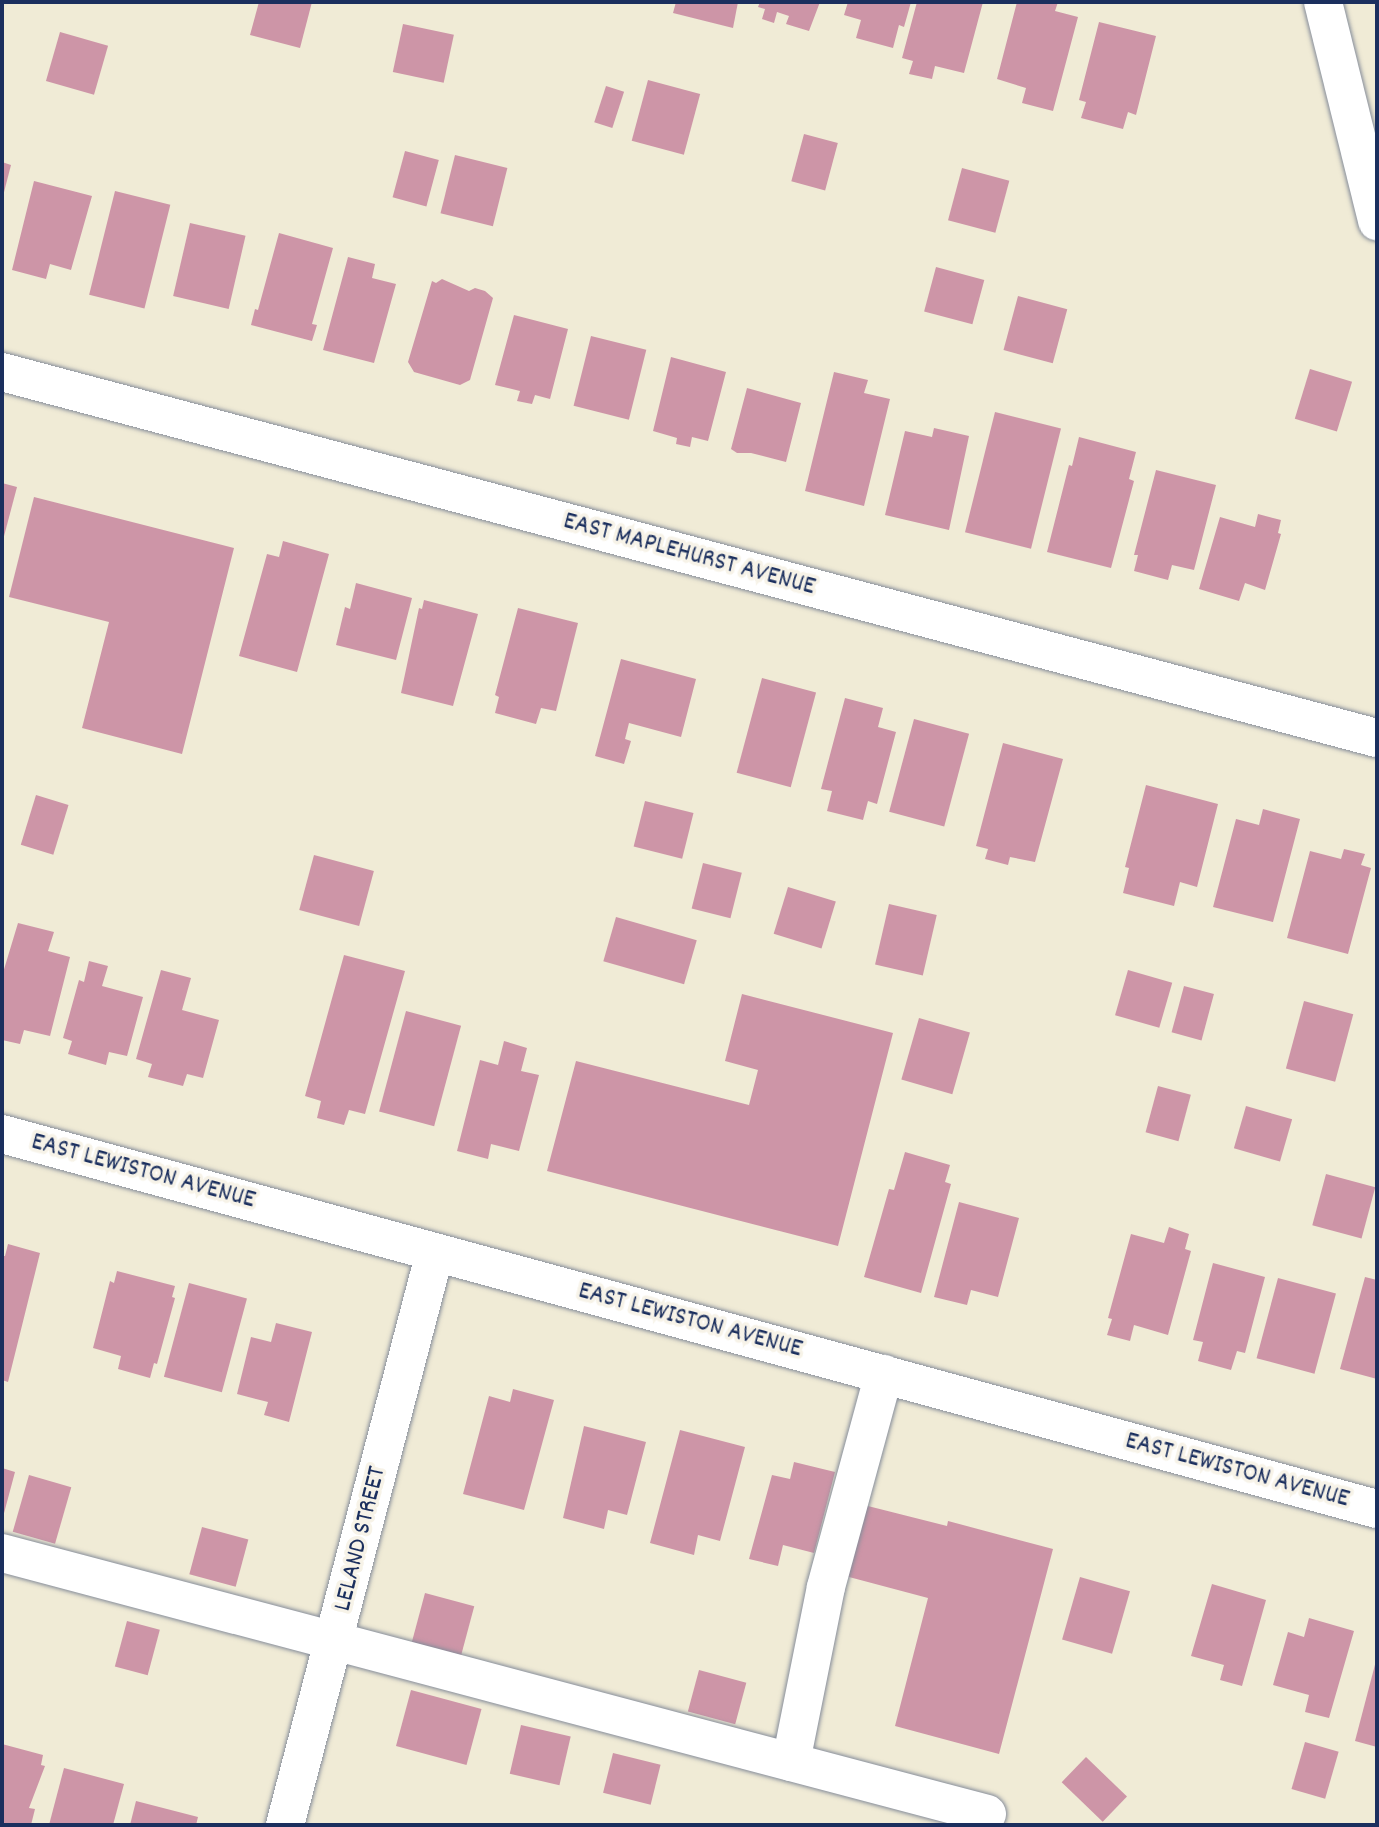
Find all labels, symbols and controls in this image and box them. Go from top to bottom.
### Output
street label: EAST MAPLEHURST AVENUE [560,506,818,604]
street label: EAST LEWISTON AVENUE [28,1127,258,1217]
street label: EAST LEWISTON AVENUE [575,1276,805,1366]
street label: EAST LEWISTON AVENUE [1122,1426,1352,1516]
street label: LELAND STREET [328,1463,394,1615]

